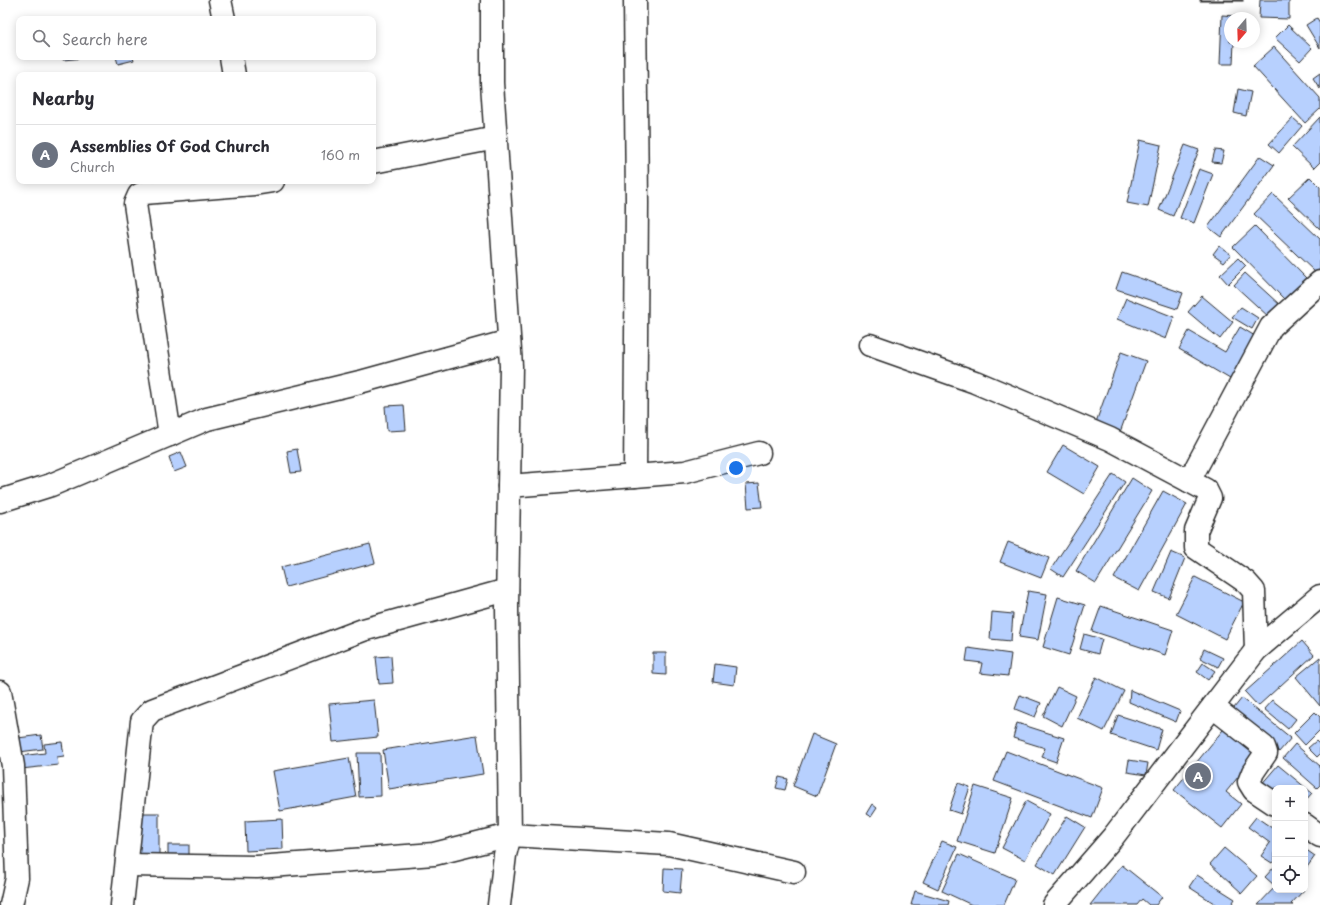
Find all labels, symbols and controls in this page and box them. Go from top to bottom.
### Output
north arrow [1224,12,1260,48]
search box [16,16,376,60]
icon: search [30,27,52,49]
text: Search here [62,27,148,50]
text: Nearby [32,85,94,111]
text: Assemblies Of God Church [70,134,270,157]
text: A [40,145,50,164]
text: 160 m [321,145,360,164]
text: Church [70,157,115,176]
your location [726,458,746,478]
pin: A [1185,761,1211,791]
map controls [1272,785,1308,893]
button: + [1272,785,1308,821]
button: − [1272,821,1308,857]
button: locate [1272,857,1308,893]

